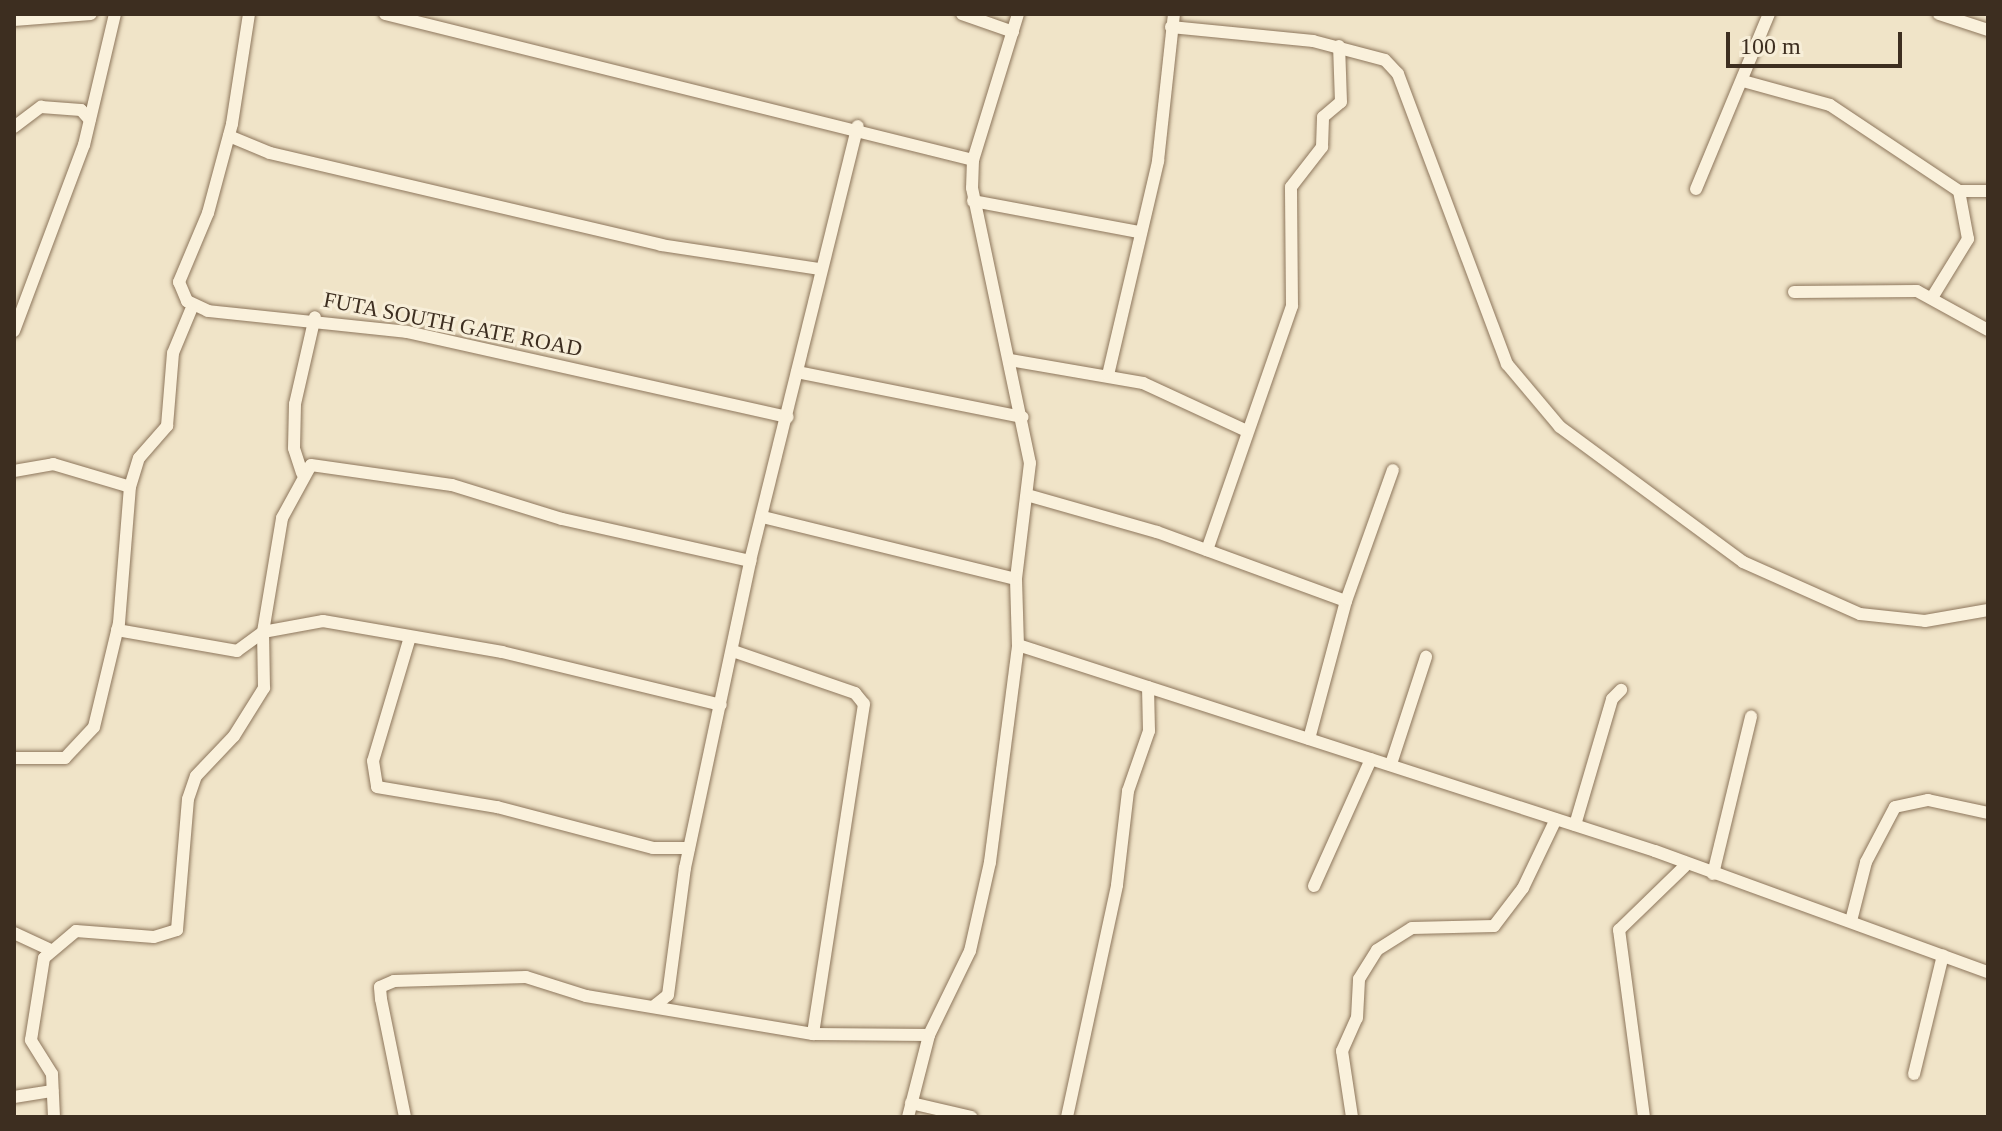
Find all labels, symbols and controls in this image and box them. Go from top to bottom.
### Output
scale bar [1730,16,1906,66]
text: 100 m [1740,33,1801,59]
street label: FUTA SOUTH GATE ROAD [321,286,585,362]

